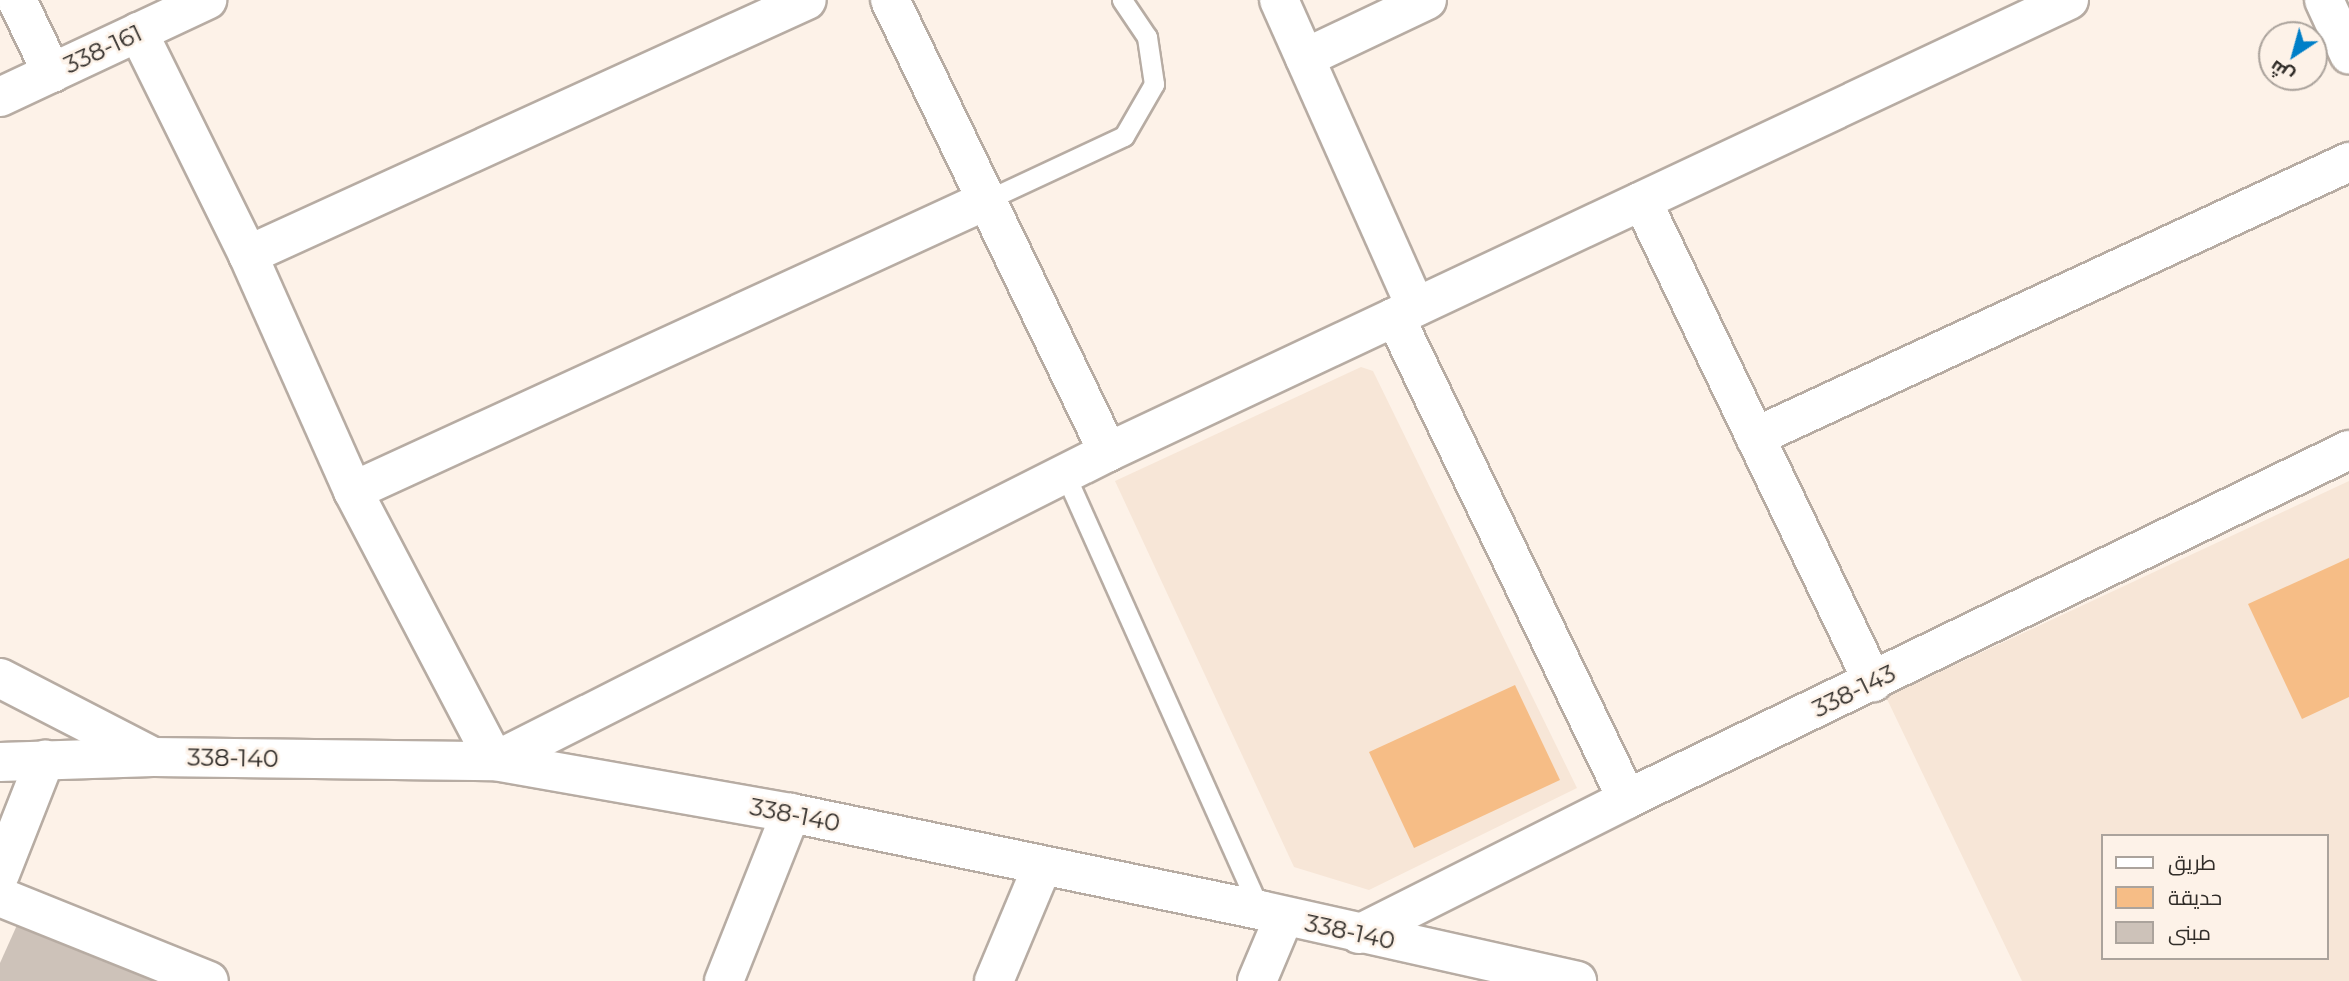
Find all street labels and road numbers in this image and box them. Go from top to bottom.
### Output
street label: 338-161 [59,18,147,80]
street label: 338-143 [1808,659,1900,723]
street label: 338-140 [187,743,279,773]
street label: 338-140 [747,792,843,838]
street label: 338-140 [1302,908,1398,956]

